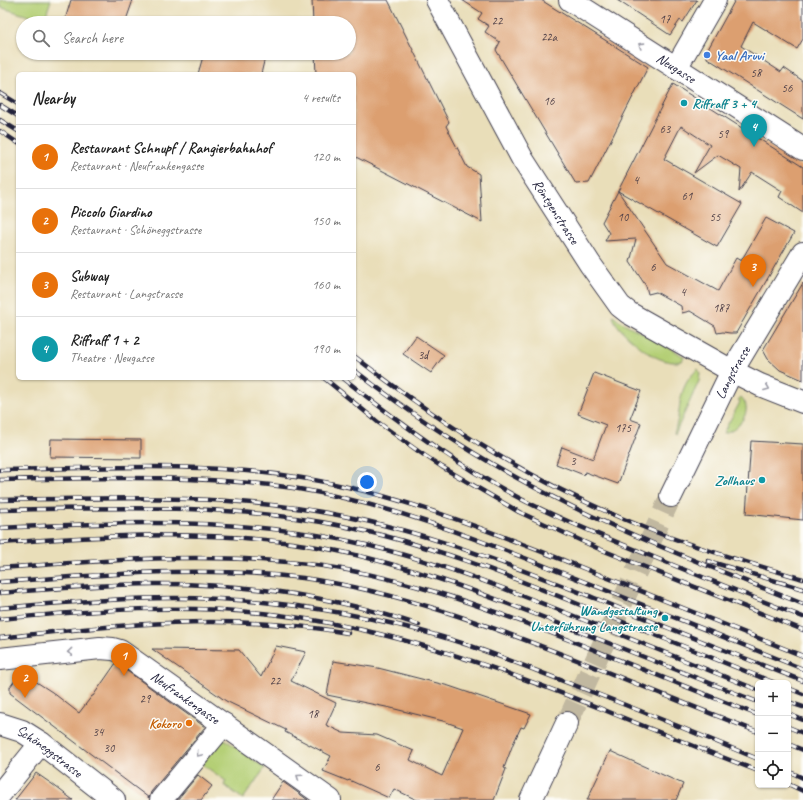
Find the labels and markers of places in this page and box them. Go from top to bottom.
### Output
place label: Yaal Aruvi [715,47,766,64]
marker: Yaal Aruvi [702,50,712,60]
place label: Riffraff 3 + 4 [692,95,758,112]
marker: Riffraff 3 + 4 [679,98,689,108]
pin: 4 [741,114,767,147]
pin: 3 [740,254,766,287]
place label: Zollhaus [715,472,756,489]
marker: Zollhaus [757,475,767,485]
place label: Wandgestaltung Unterführung Langstrasse [530,602,658,635]
marker: Wandgestaltung Unterführung Langstrasse [660,613,670,623]
pin: 1 [111,643,137,676]
pin: 2 [12,665,38,698]
place label: Kokoro [149,715,182,732]
marker: Kokoro [184,718,194,728]

